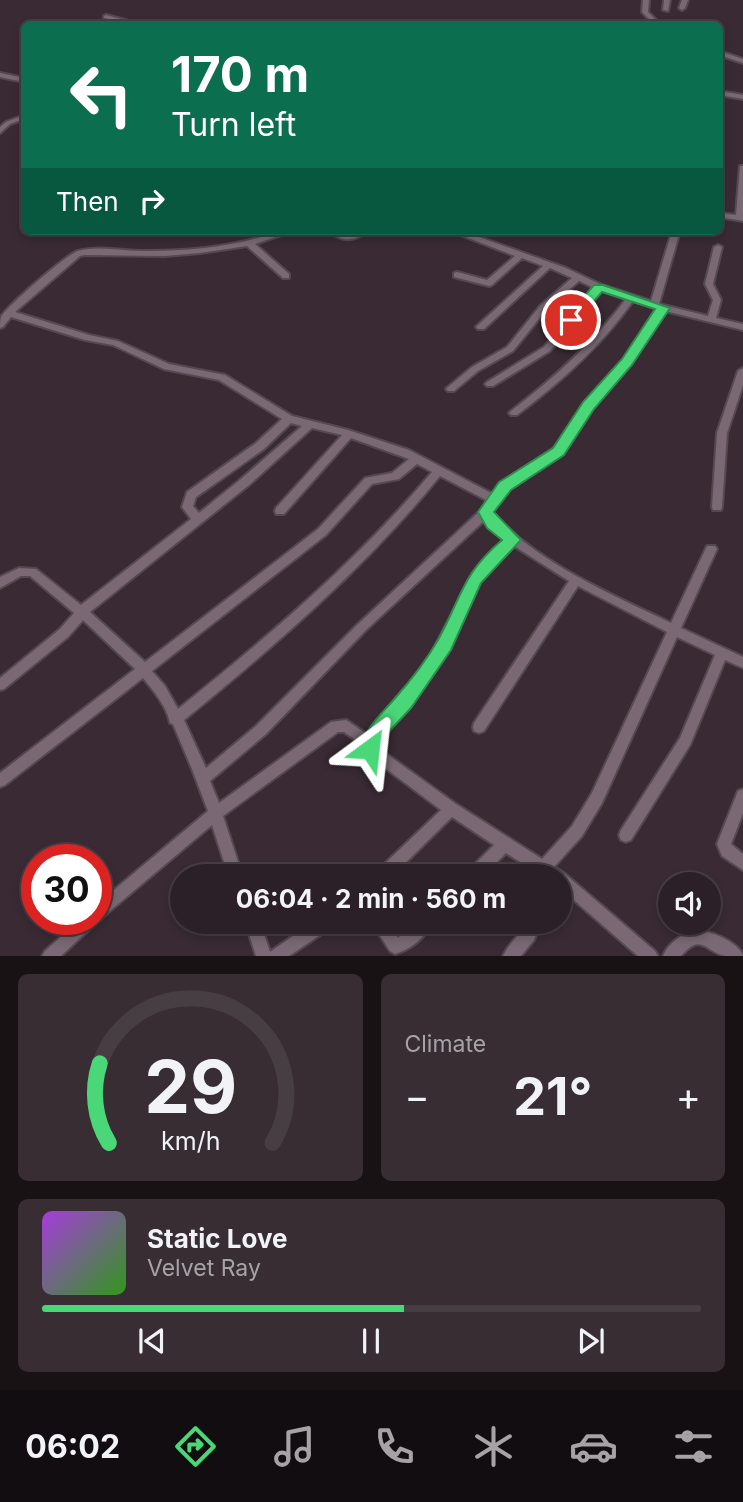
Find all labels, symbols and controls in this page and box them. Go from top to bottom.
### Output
text: 170 m [171,45,309,104]
icon: left [56,49,147,140]
text: Turn left [171,105,296,144]
icon: right [133,182,171,220]
text: Then [56,186,119,217]
pin [541,290,601,350]
icon: arrive [552,301,590,339]
position arrow [333,712,407,786]
speed limit sign: 30 [21,844,112,935]
map controls [658,872,721,935]
button: sound [658,872,721,935]
text: 06:04 · 2 min · 560 m [236,883,506,914]
text: Climate [405,1030,486,1058]
text: 29 [144,1043,237,1132]
text: 21° [513,1065,592,1128]
text: − [405,1073,430,1119]
text: + [676,1073,701,1119]
text: km/h [161,1126,220,1156]
text: Static Love [147,1223,288,1254]
text: Velvet Ray [147,1254,261,1282]
icon: previous [133,1322,171,1360]
icon: pause [352,1322,390,1360]
icon: next [572,1322,610,1360]
icon: directions [171,1422,220,1471]
icon: music [270,1422,319,1471]
icon: phone [370,1422,419,1471]
icon: climate [469,1422,518,1471]
icon: car [569,1422,618,1471]
icon: filters [669,1422,718,1471]
text: 06:02 [25,1427,120,1466]

